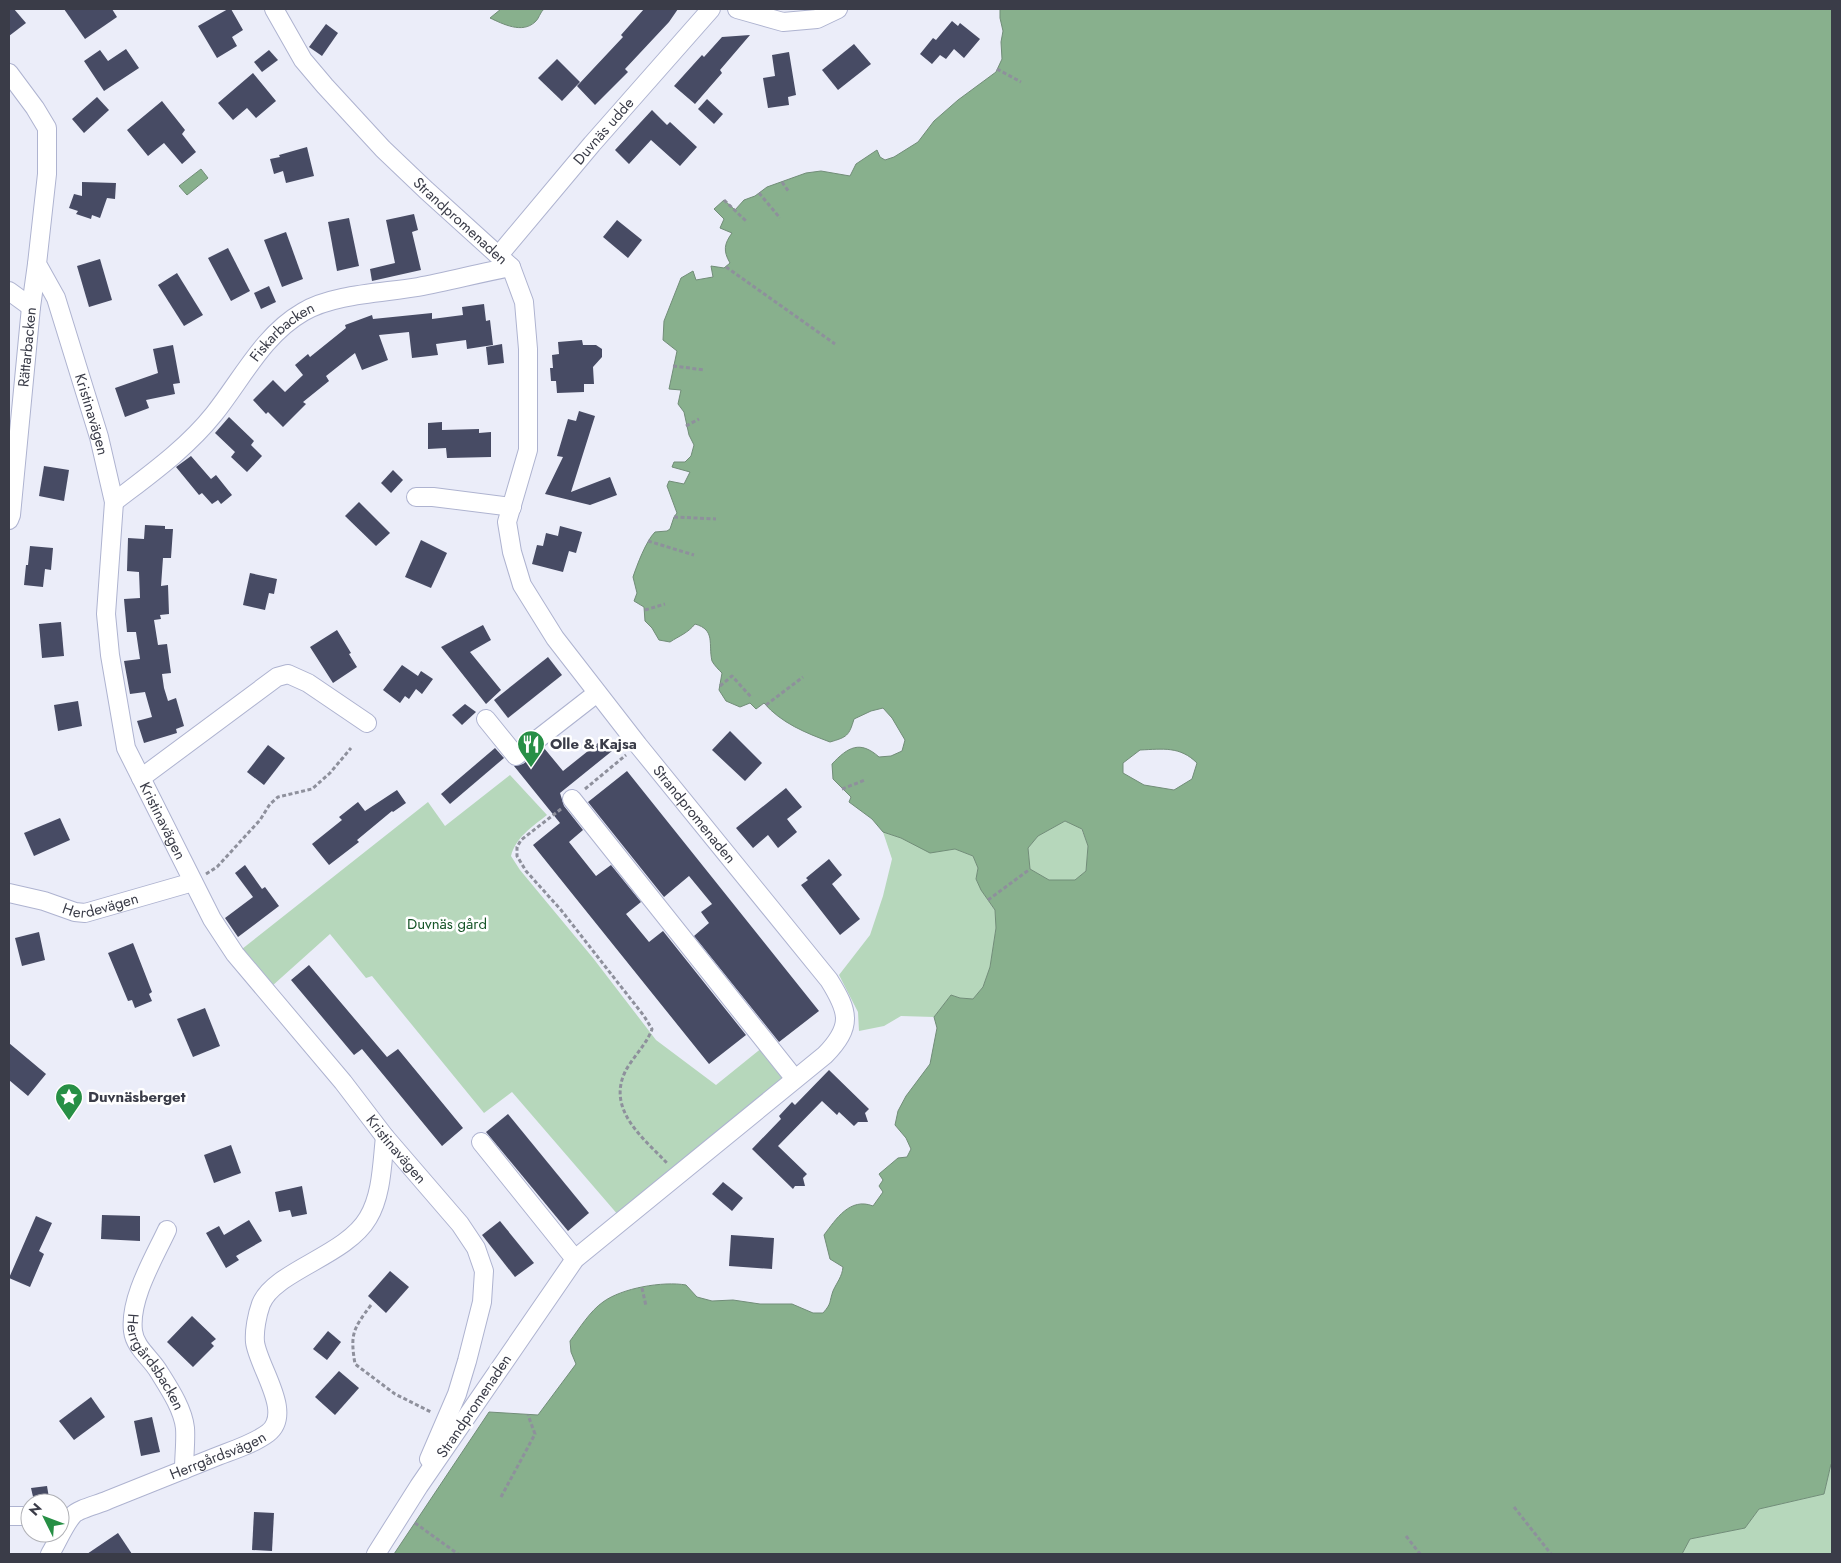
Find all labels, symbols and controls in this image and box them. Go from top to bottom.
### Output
street label: Duvnäs udde [568,92,639,170]
street label: Strandpromenaden [408,172,513,270]
street label: Fiskarbacken [244,297,318,366]
street label: Rättarbacken [12,306,42,388]
street label: Kristinavägen [69,371,114,457]
restaurant icon: Olle & Kajsa [516,729,546,768]
place label: Olle & Kajsa [550,733,637,755]
street label: Strandpromenaden [648,760,741,868]
street label: Kristinavägen [134,778,191,863]
street label: Herdevägen [59,887,141,924]
park label: Duvnäs gård [407,913,487,935]
place icon: Duvnäsberget [54,1082,84,1121]
place label: Duvnäsberget [88,1086,186,1108]
street label: Kristinavägen [361,1110,432,1189]
street label: Herrgårdsbacken [121,1313,190,1414]
street label: Strandpromenaden [431,1350,517,1462]
street label: Herrgårdsvägen [166,1426,270,1485]
north arrow [20,1493,70,1543]
text: N [24,1498,46,1520]

